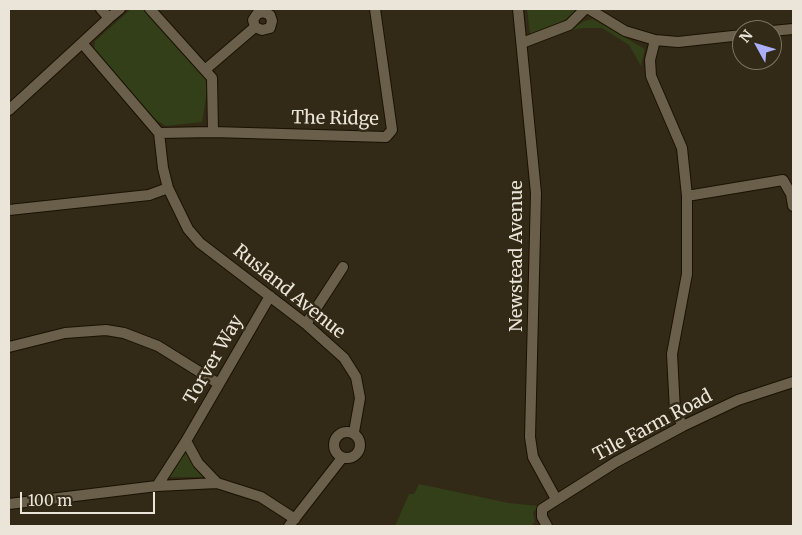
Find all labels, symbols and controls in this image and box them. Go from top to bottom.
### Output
north arrow [732,20,782,70]
text: N [736,26,757,46]
street label: The Ridge [291,107,379,131]
street label: Newstead Avenue [506,180,528,332]
street label: Rusland Avenue [229,240,349,344]
street label: Torver Way [180,311,248,409]
street label: Tile Farm Road [590,386,716,466]
scale bar [22,482,158,514]
text: 100 m [28,491,72,510]

